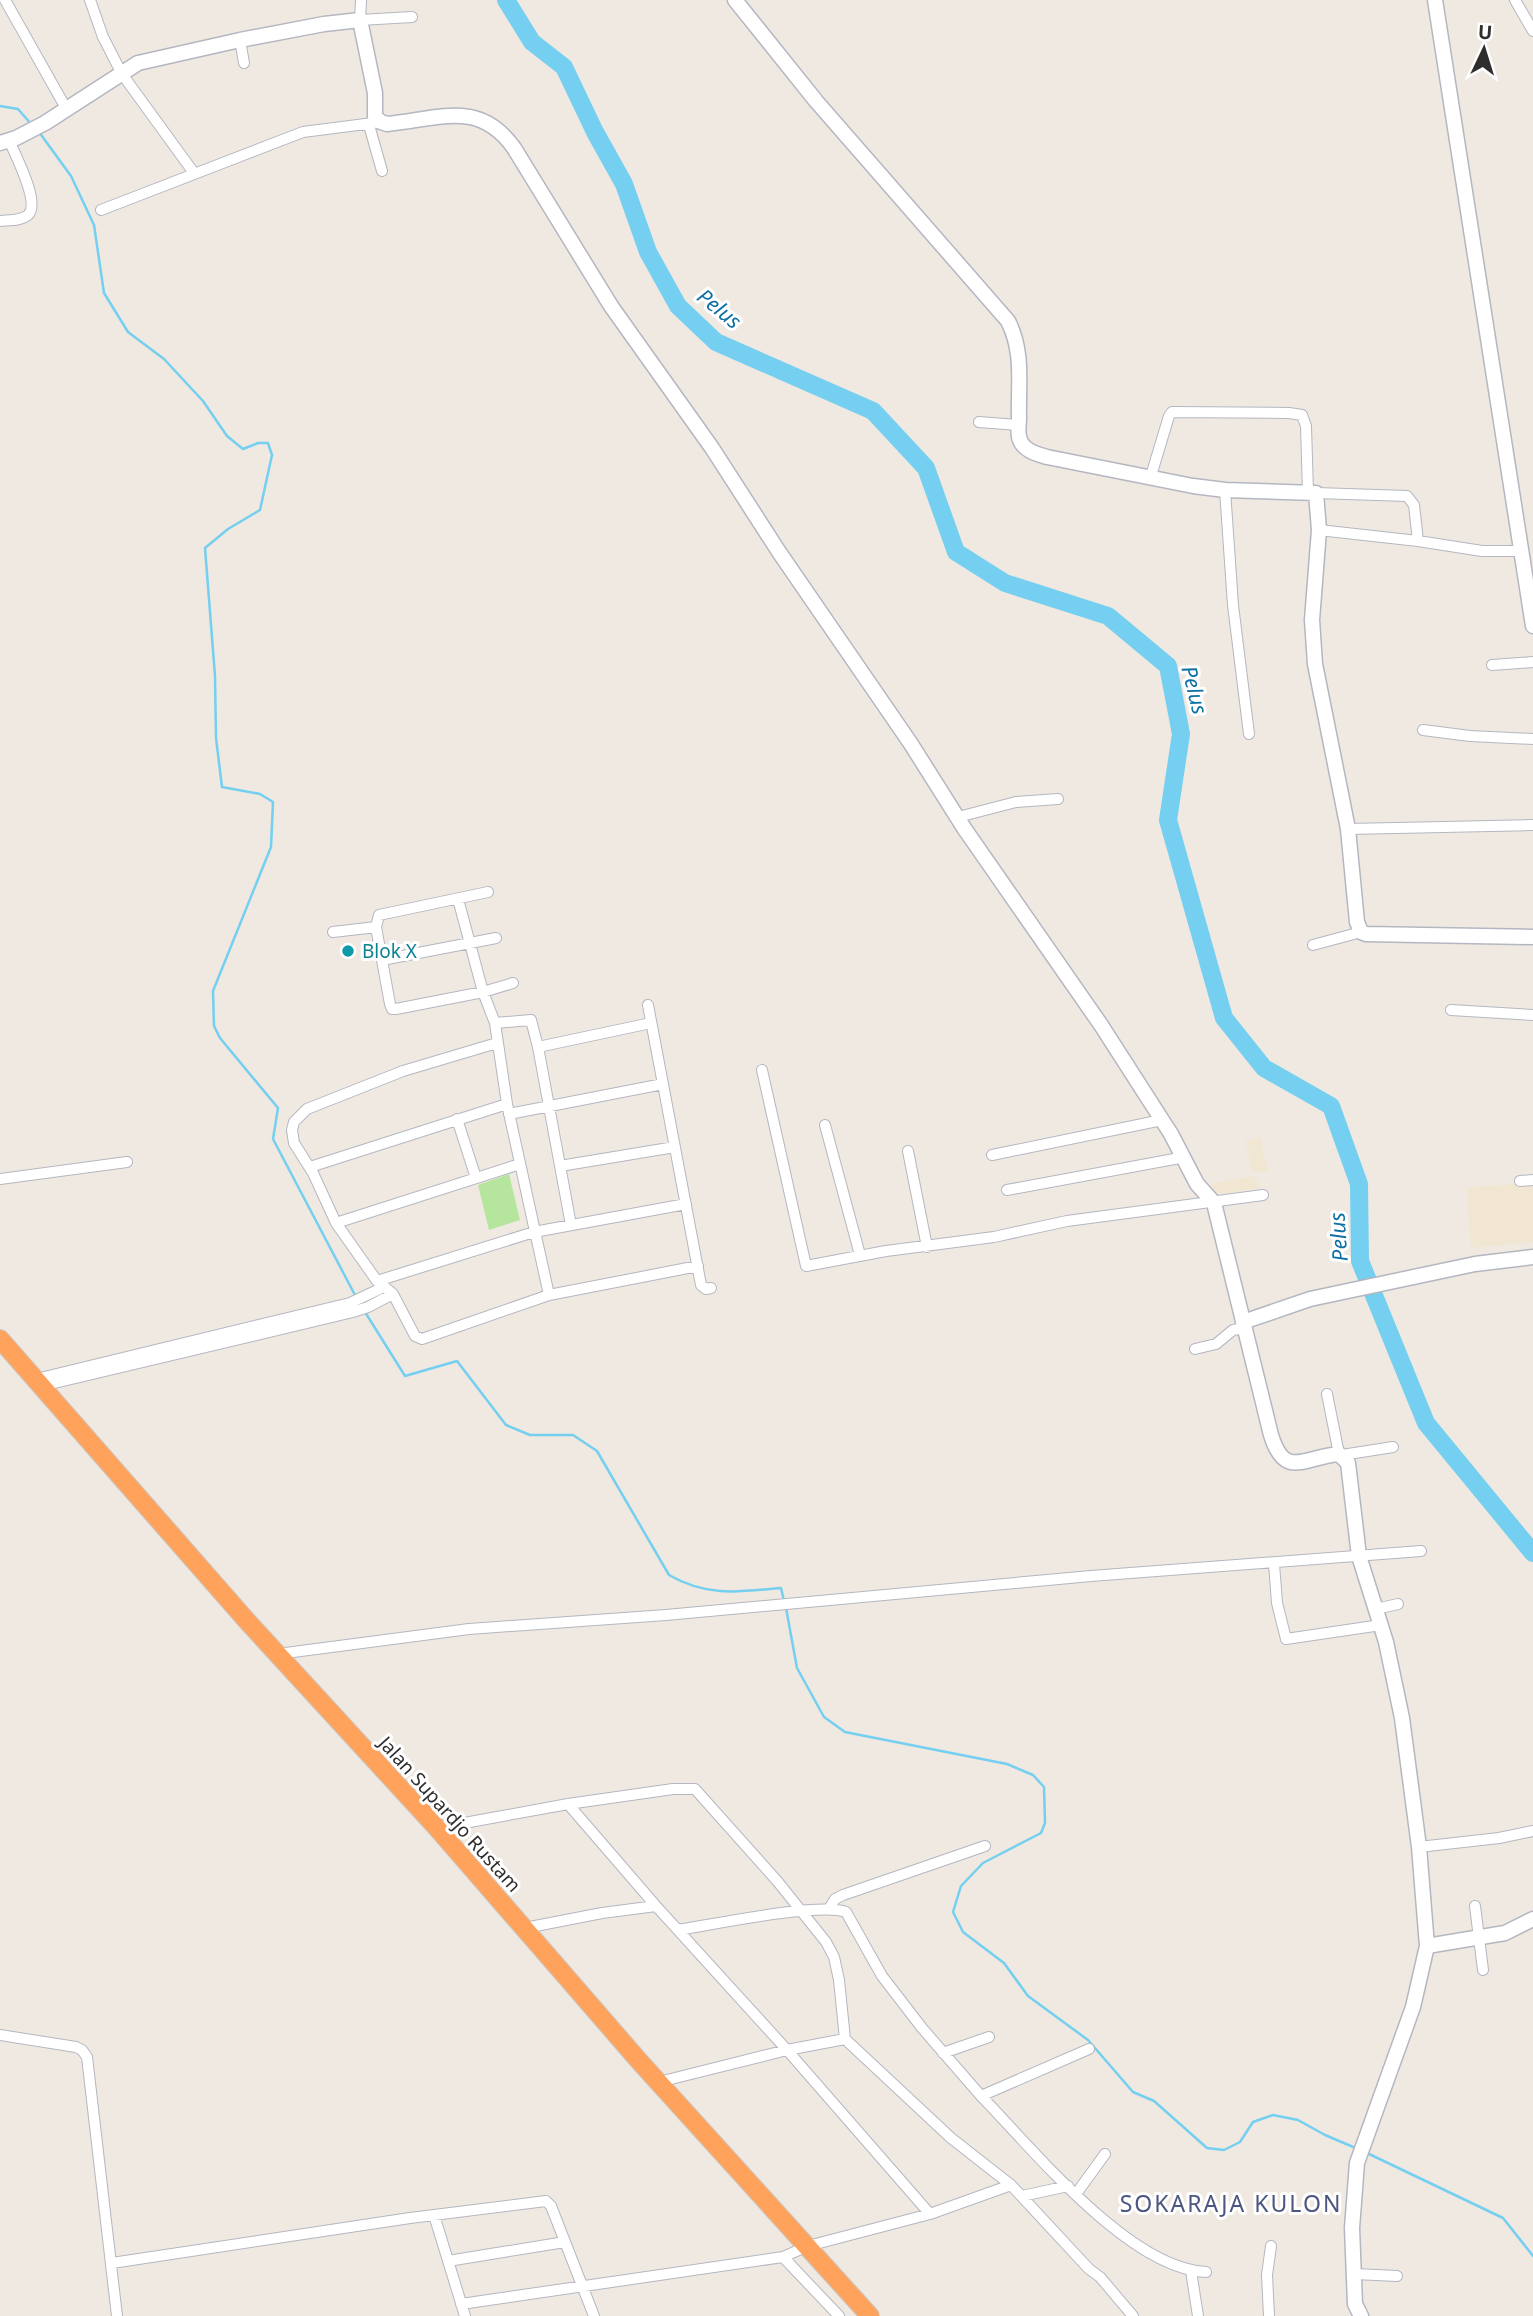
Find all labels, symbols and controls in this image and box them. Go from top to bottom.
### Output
north arrow [1449,14,1519,84]
text: U [1477,19,1493,46]
water label: Pelus [692,282,747,335]
water label: Pelus [1175,663,1214,717]
place label: Blok X [362,938,418,964]
marker: Blok X [340,943,356,959]
water label: Pelus [1322,1212,1354,1263]
street label: Jalan Supardjo Rustam [372,1729,527,1897]
district label: SOKARAJA KULON [1120,2187,1342,2219]

